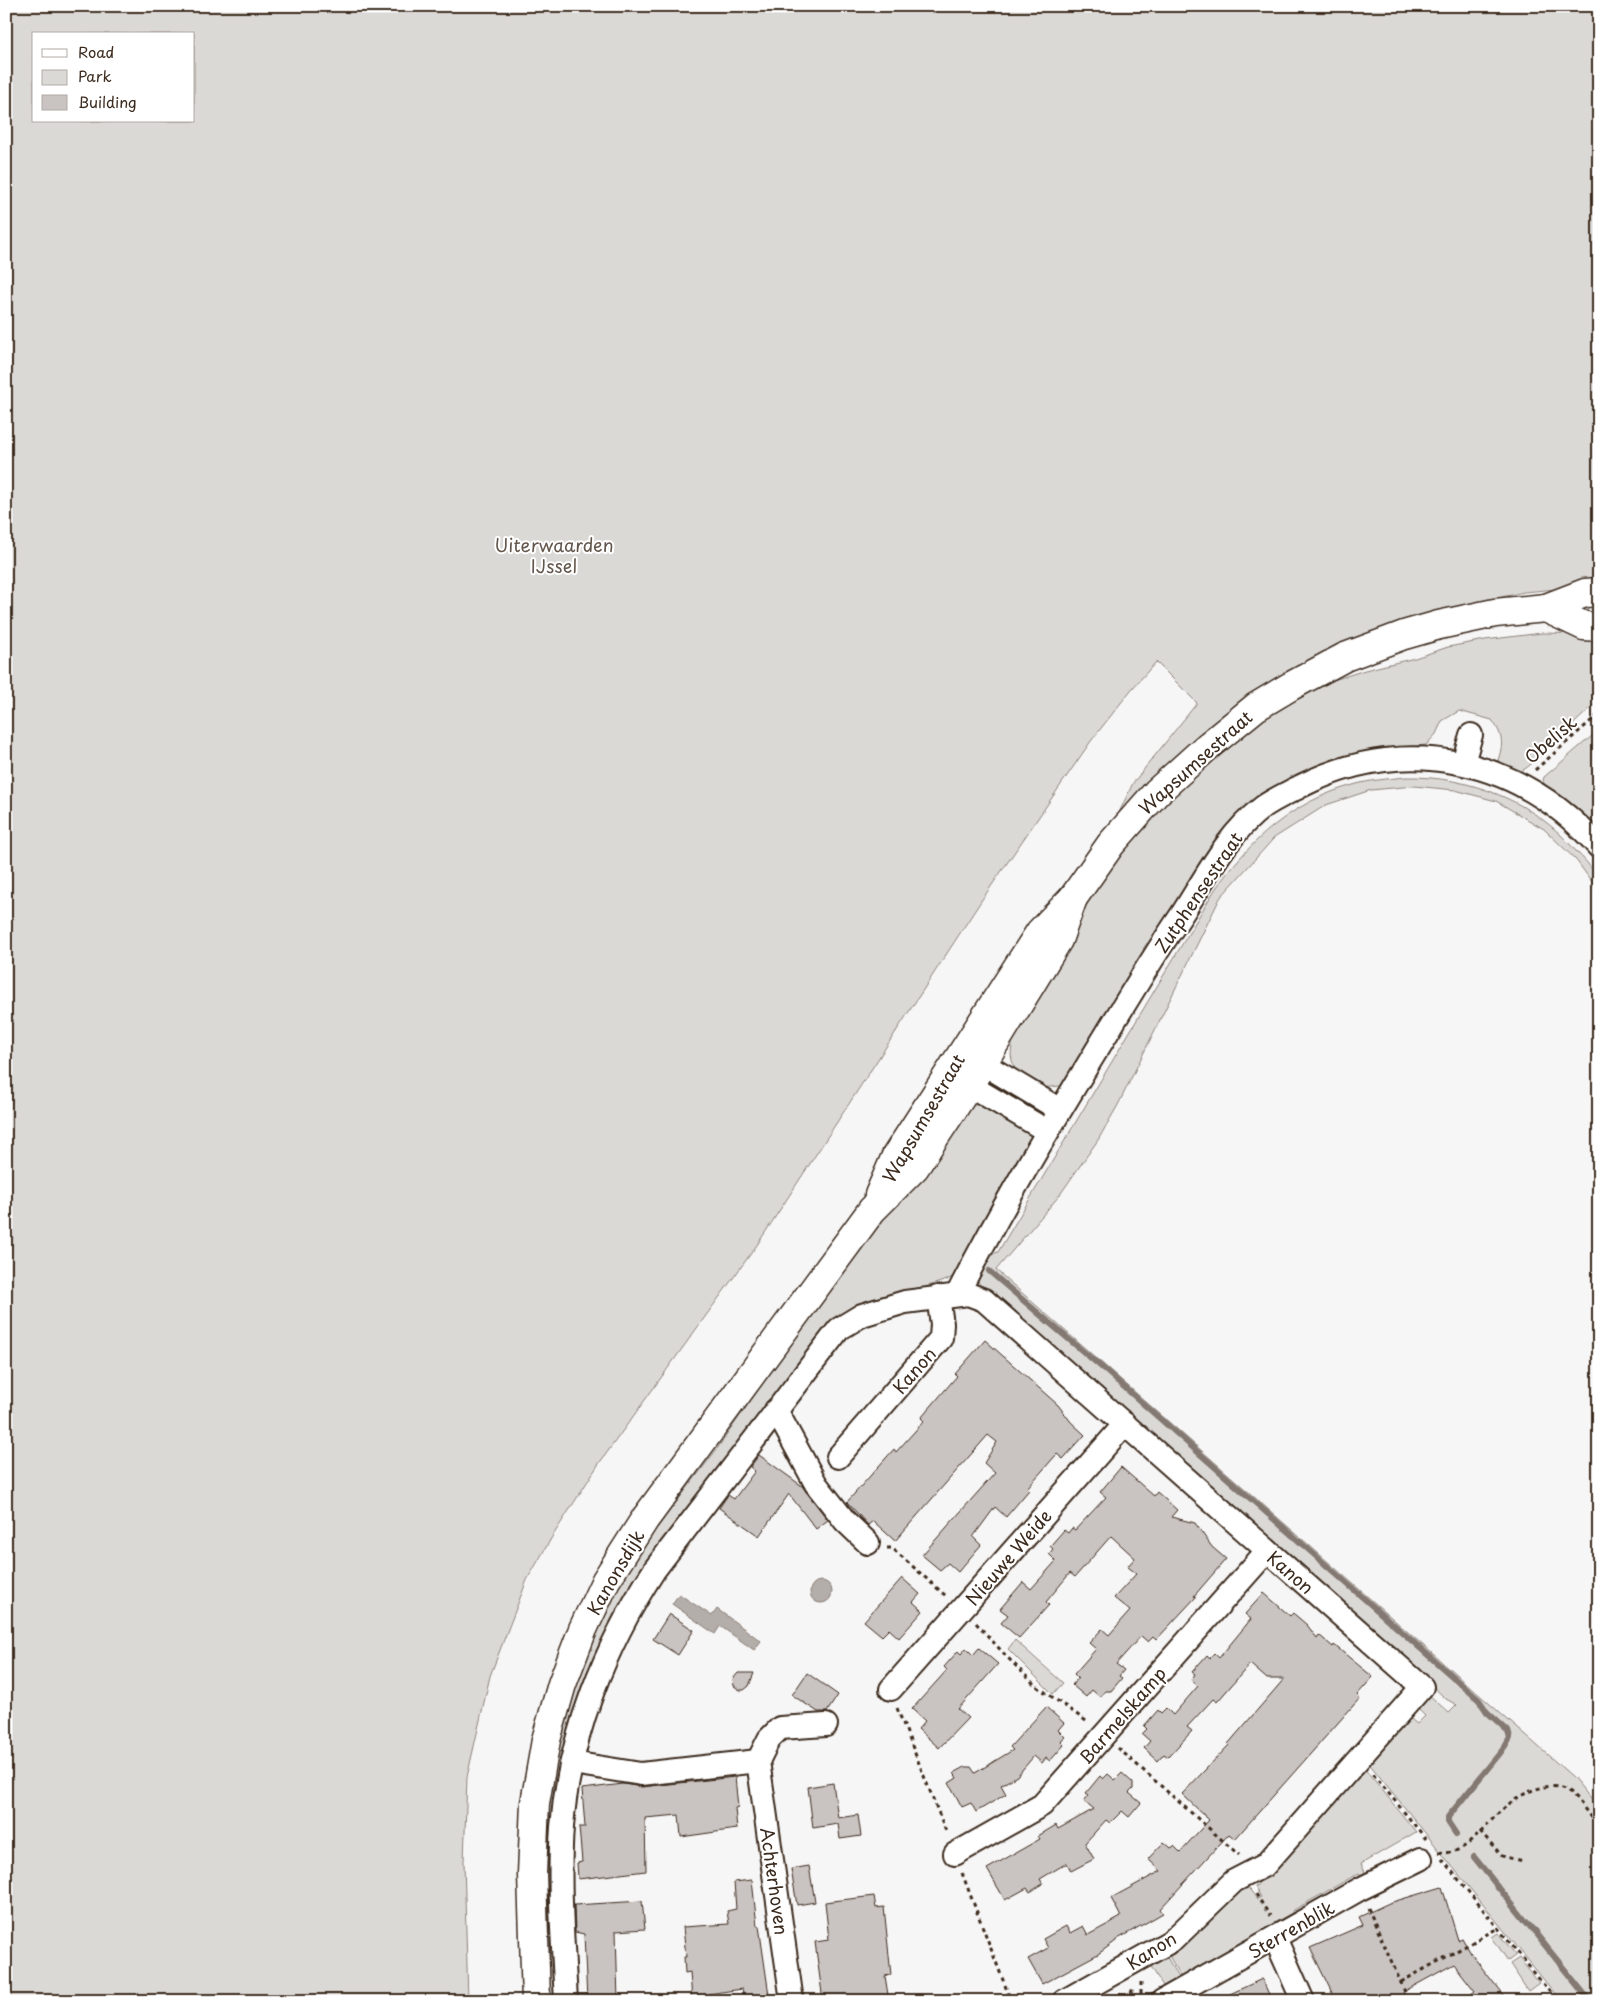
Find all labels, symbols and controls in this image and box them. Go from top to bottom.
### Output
legend [32,32,195,122]
text: Road [78,40,114,63]
text: Park [78,64,112,87]
text: Building [78,90,137,113]
park label: Uiterwaarden IJssel [495,531,614,579]
street label: Wapsumsestraat [1132,703,1258,820]
street label: Obelisk [1518,708,1582,770]
street label: Zutphensestraat [1147,826,1249,958]
street label: Wapsumsestraat [875,1048,971,1187]
street label: Kanon [886,1341,942,1399]
street label: Nieuwe Weide [959,1503,1057,1611]
street label: Kanonsdijk [580,1524,650,1620]
street label: Kanon [1262,1544,1320,1600]
street label: Barmelskamp [1072,1660,1172,1770]
street label: Achterhoven [754,1826,796,1936]
street label: Sterrenblik [1243,1893,1339,1965]
street label: Kanon [1121,1924,1181,1976]

